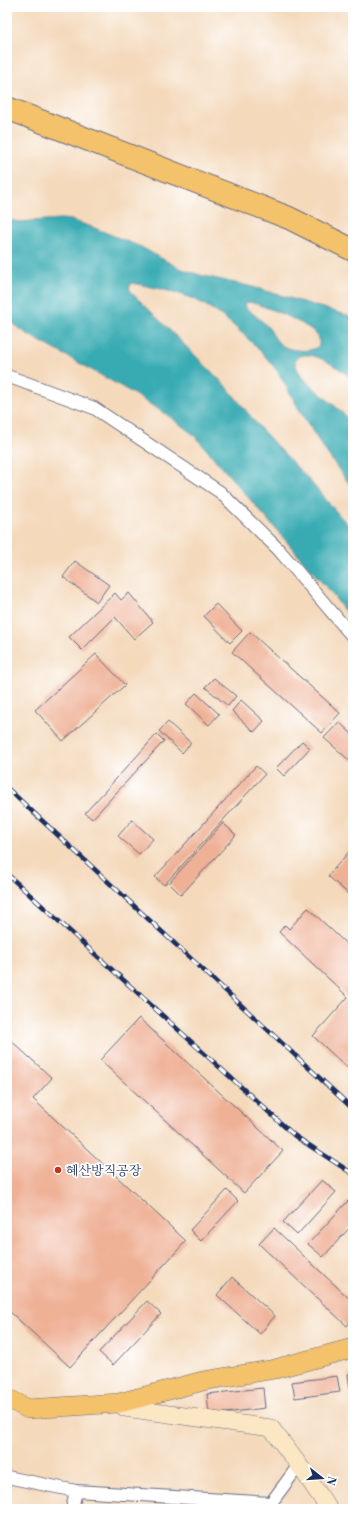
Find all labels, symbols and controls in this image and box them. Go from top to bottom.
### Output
place label: 혜산방직공장 [66,1163,142,1179]
marker: 혜산방직공장 [53,1165,63,1175]
north arrow [302,1458,342,1498]
text: N [323,1474,339,1487]

